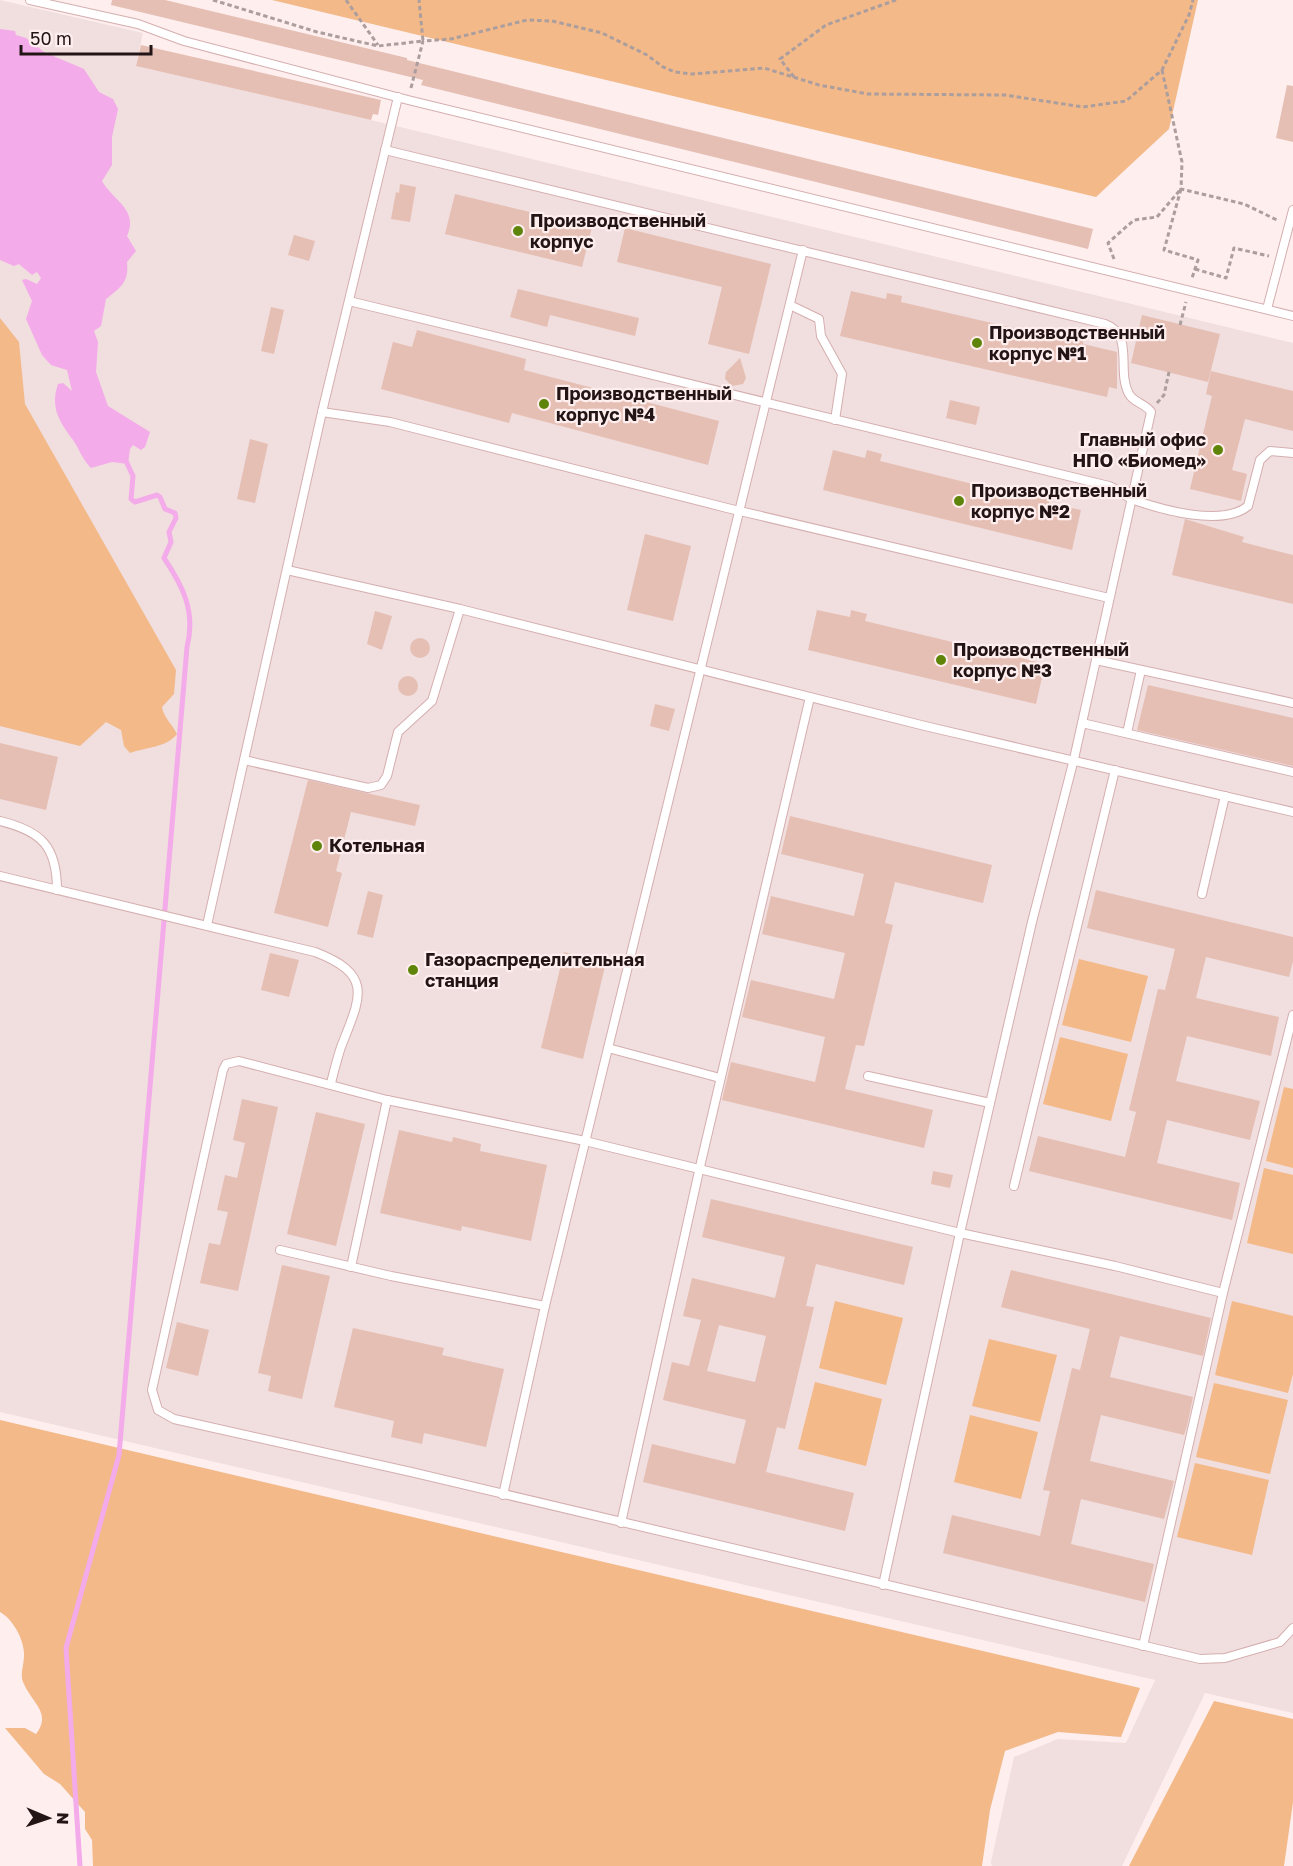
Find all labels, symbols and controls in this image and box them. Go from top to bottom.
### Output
scale bar [21,18,152,56]
text: 50 m [30,27,72,49]
place label: Производственный корпус [530,209,706,252]
marker: Производственный корпус [511,224,525,238]
place label: Производственный корпус №1 [989,321,1165,364]
marker: Производственный корпус №1 [970,336,984,350]
place label: Производственный корпус №4 [556,382,732,425]
marker: Производственный корпус №4 [537,397,551,411]
place label: Главный офис НПО «Биомед» [1072,428,1206,471]
marker: Главный офис НПО «Биомед» [1211,443,1225,457]
place label: Производственный корпус №2 [971,479,1147,522]
marker: Производственный корпус №2 [952,494,966,508]
place label: Производственный корпус №3 [953,638,1129,681]
marker: Производственный корпус №3 [934,653,948,667]
place label: Котельная [329,834,425,856]
marker: Котельная [310,839,324,853]
place label: Газораспределительная станция [425,948,644,991]
marker: Газораспределительная станция [406,963,420,977]
north arrow [18,1788,78,1848]
text: N [53,1812,73,1825]

